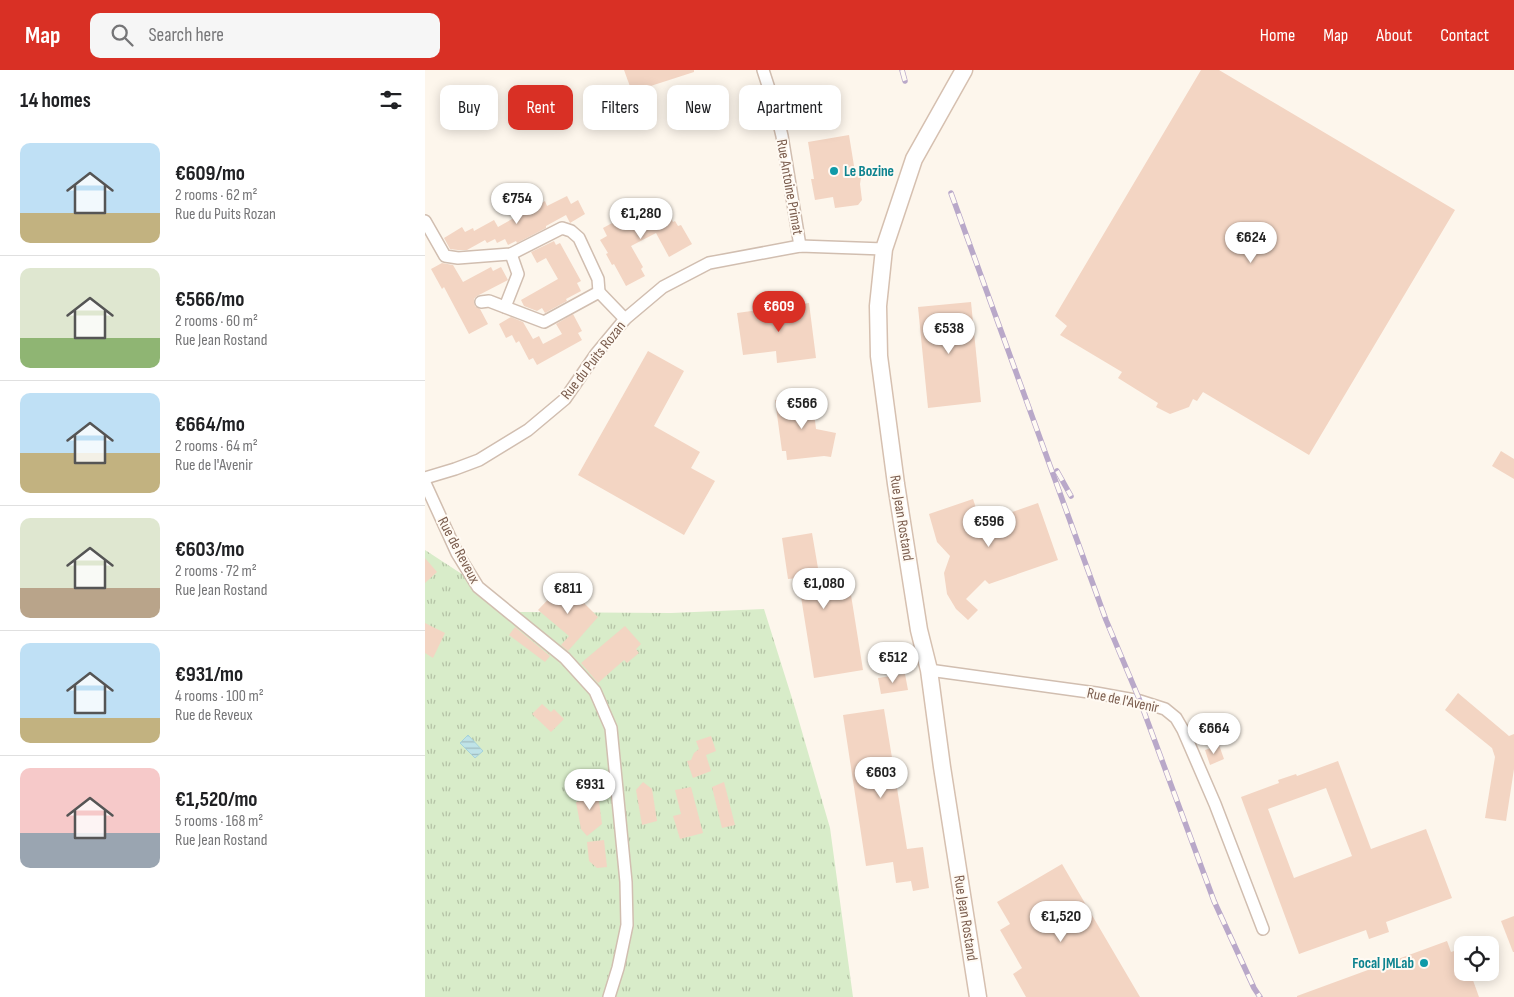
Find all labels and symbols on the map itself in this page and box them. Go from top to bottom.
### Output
street label: Rue Antoine Primat [772,138,807,237]
place label: Le Bozine [844,162,894,181]
marker: Le Bozine [828,165,840,177]
pin: €754 [487,182,547,225]
pin: €1,280 [600,198,682,240]
pin: €624 [1221,222,1281,264]
pin: €609 [749,290,809,333]
pin: €538 [919,312,979,355]
street label: Rue du Puits Rozan [557,317,630,403]
pin: €566 [772,388,832,430]
street label: Rue Jean Rostand [885,474,918,562]
pin: €596 [959,506,1019,548]
street label: Rue de Reveux [433,514,484,587]
pin: €1,080 [783,568,865,610]
pin: €811 [538,572,598,615]
pin: €512 [863,642,923,684]
street label: Rue de l'Avenir [1085,684,1161,718]
pin: €664 [1184,712,1244,755]
pin: €603 [851,756,911,799]
pin: €931 [560,768,620,811]
street label: Rue Jean Rostand [949,874,982,962]
pin: €1,520 [1020,900,1102,943]
place label: Focal JMLab [1352,954,1414,973]
marker: Focal JMLab [1418,957,1430,969]

